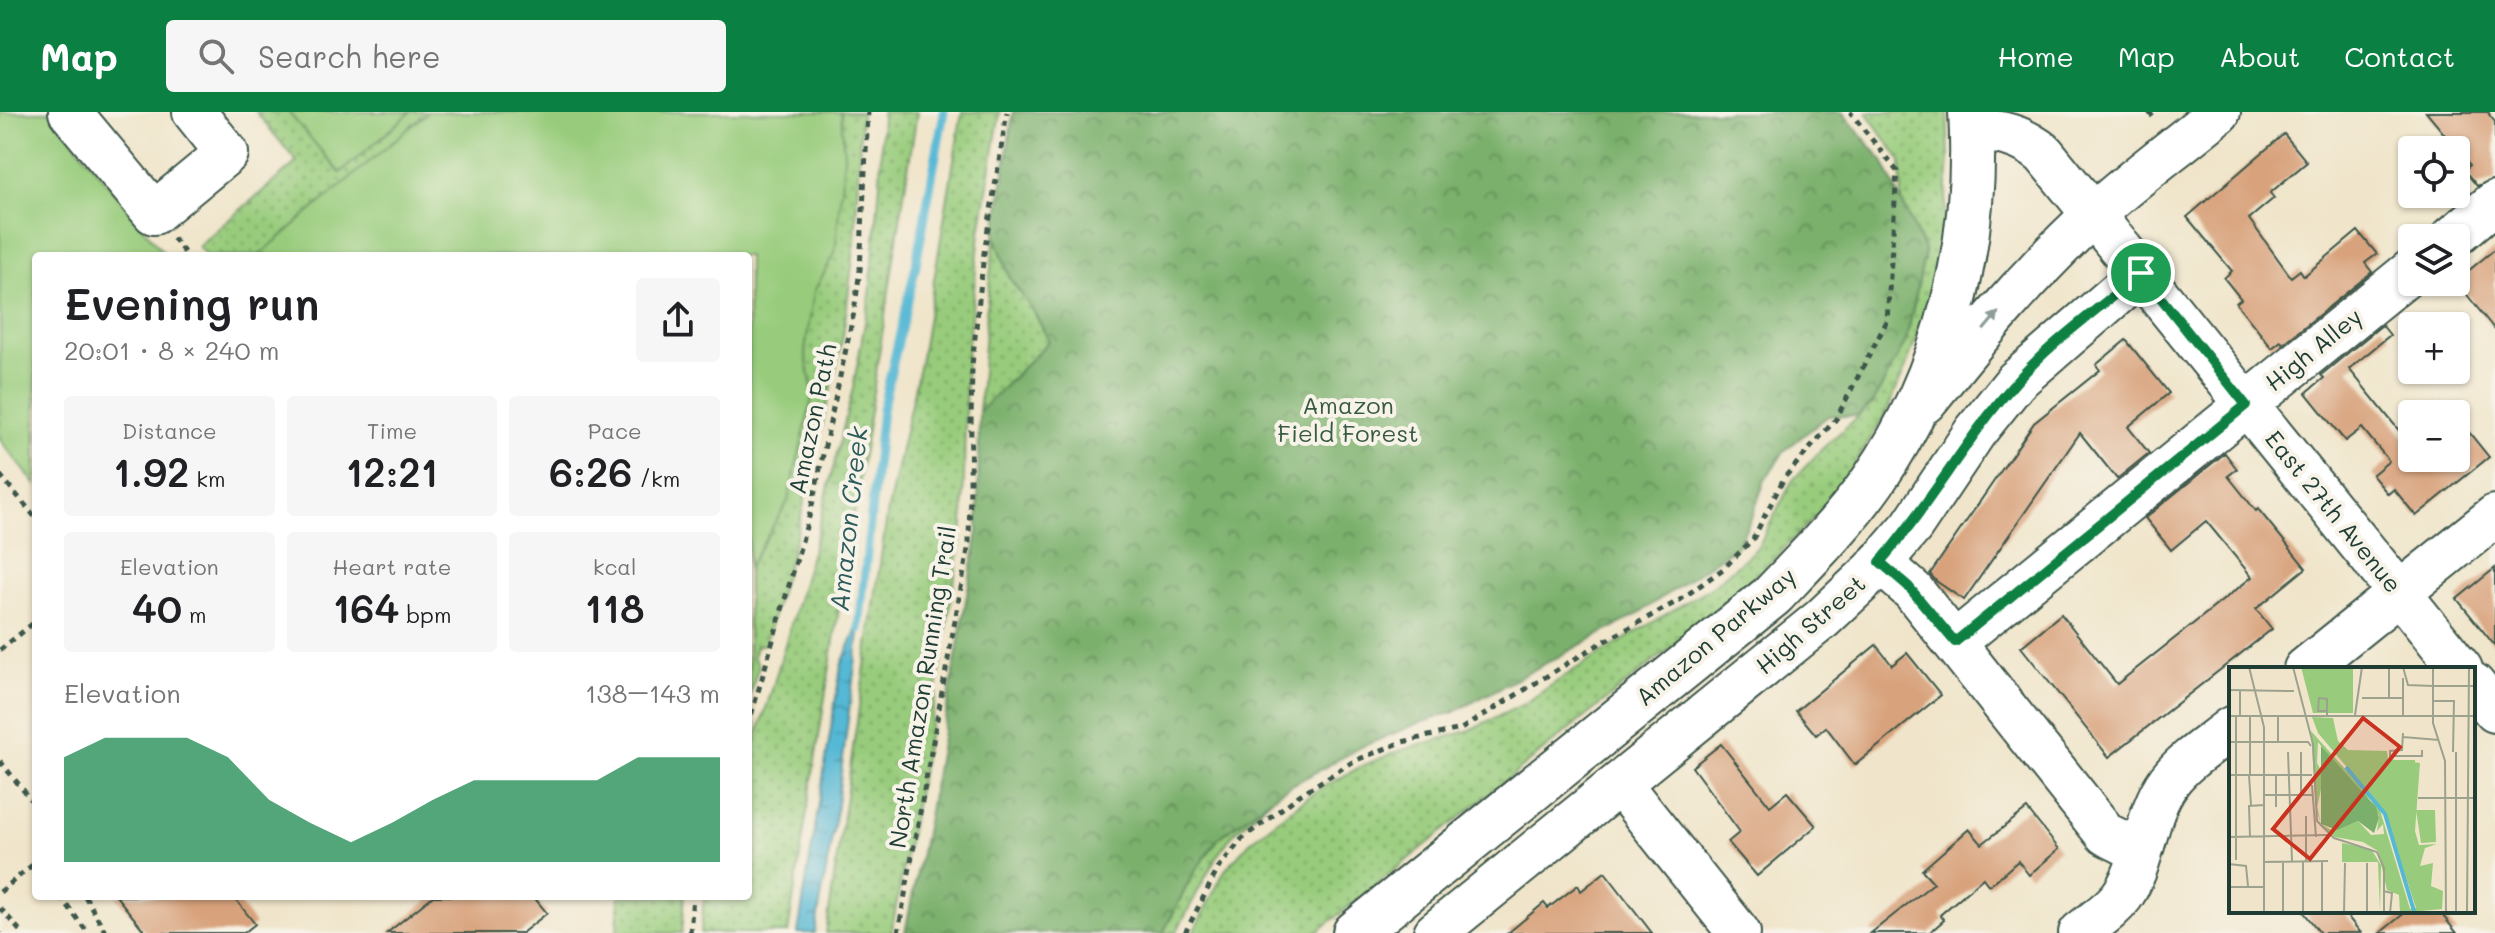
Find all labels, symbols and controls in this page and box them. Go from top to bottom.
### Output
search box [166,20,726,92]
text: Map [40,31,118,81]
icon: search [194,34,238,78]
text: Search here [258,36,441,76]
text: Home [1998,38,2074,74]
text: Map [2118,38,2175,74]
text: About [2219,38,2300,74]
text: Contact [2344,38,2455,74]
map controls [2398,136,2470,472]
button: locate [2398,136,2470,208]
button: layers [2398,224,2470,296]
pin [2107,239,2175,307]
icon: arrive [2119,251,2163,295]
text: Evening run [64,274,319,331]
button: share [636,278,720,362]
street label: High Alley [2258,300,2368,397]
one-way arrow [1982,311,1999,331]
button: + [2398,312,2470,384]
text: 20:01 · 8 × 240 m [64,333,279,367]
street label: Amazon Path [780,341,843,497]
park label: Amazon Field Forest [1277,389,1419,448]
button: − [2398,400,2470,472]
text: Distance [122,416,217,445]
text: Time [367,416,417,445]
text: Pace [588,416,642,445]
water label: Amazon Creek [821,424,875,613]
street label: East 27th Avenue [2259,424,2409,599]
text: 1.92 [113,445,189,497]
text: 12:21 [346,445,438,497]
text: 6:26 [549,445,632,497]
text: km [189,464,226,493]
text: /km [632,464,680,493]
street label: North Amazon Running Trail [881,523,962,850]
text: Elevation [120,552,219,581]
text: Heart rate [333,552,451,581]
text: kcal [593,552,637,581]
street label: Amazon Parkway [1629,560,1802,712]
street label: High Street [1749,568,1871,680]
text: 40 [132,581,182,633]
text: 164 [333,581,399,633]
text: 118 [585,581,645,633]
text: m [182,600,207,629]
text: bpm [399,600,451,629]
inset map [2229,667,2475,913]
text: Elevation [64,676,181,710]
text: 138–143 m [585,676,720,710]

